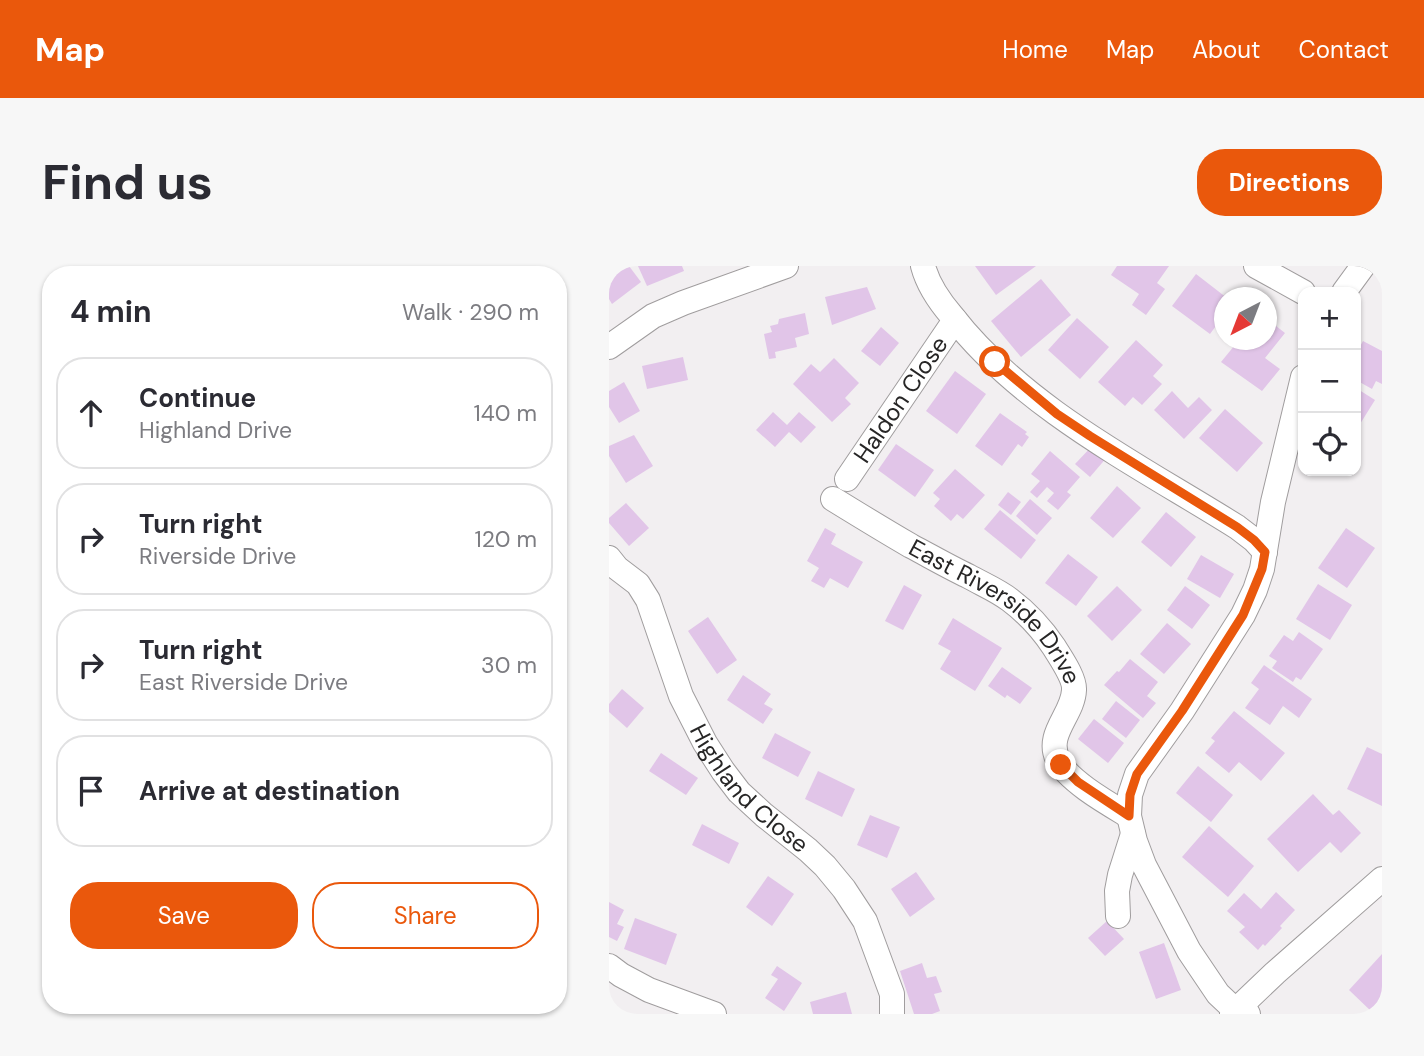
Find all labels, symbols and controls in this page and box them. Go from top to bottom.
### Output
text: Map [35,28,105,71]
text: Home [1002,34,1068,65]
text: Map [1106,34,1154,65]
text: About [1192,34,1261,65]
text: Contact [1299,34,1389,65]
button: Directions [1197,149,1382,216]
text: Find us [42,150,213,214]
north arrow [1214,287,1277,350]
map controls [1298,287,1361,476]
button: + [1298,287,1361,350]
text: 4 min [70,292,152,331]
text: Walk · 290 m [402,297,539,327]
street label: Haldon Close [846,330,955,469]
route start [979,346,1010,377]
button: − [1298,350,1361,413]
text: Continue [139,381,256,415]
icon: ahead [72,394,110,432]
text: 140 m [474,398,537,428]
button: locate [1298,413,1361,476]
text: Highland Drive [139,415,292,445]
text: Turn right [139,507,263,541]
icon: right [72,520,110,558]
text: 120 m [474,524,537,554]
street label: East Riverside Drive [904,532,1088,689]
text: Riverside Drive [139,541,296,571]
text: Turn right [139,633,263,667]
icon: right [72,646,110,684]
text: 30 m [481,650,537,680]
text: East Riverside Drive [139,667,348,697]
street label: Highland Close [683,719,815,860]
route end [1045,749,1076,780]
icon: arrive [72,772,110,810]
text: Arrive at destination [139,774,400,808]
button: Save [70,882,298,949]
button: Share [312,882,539,949]

